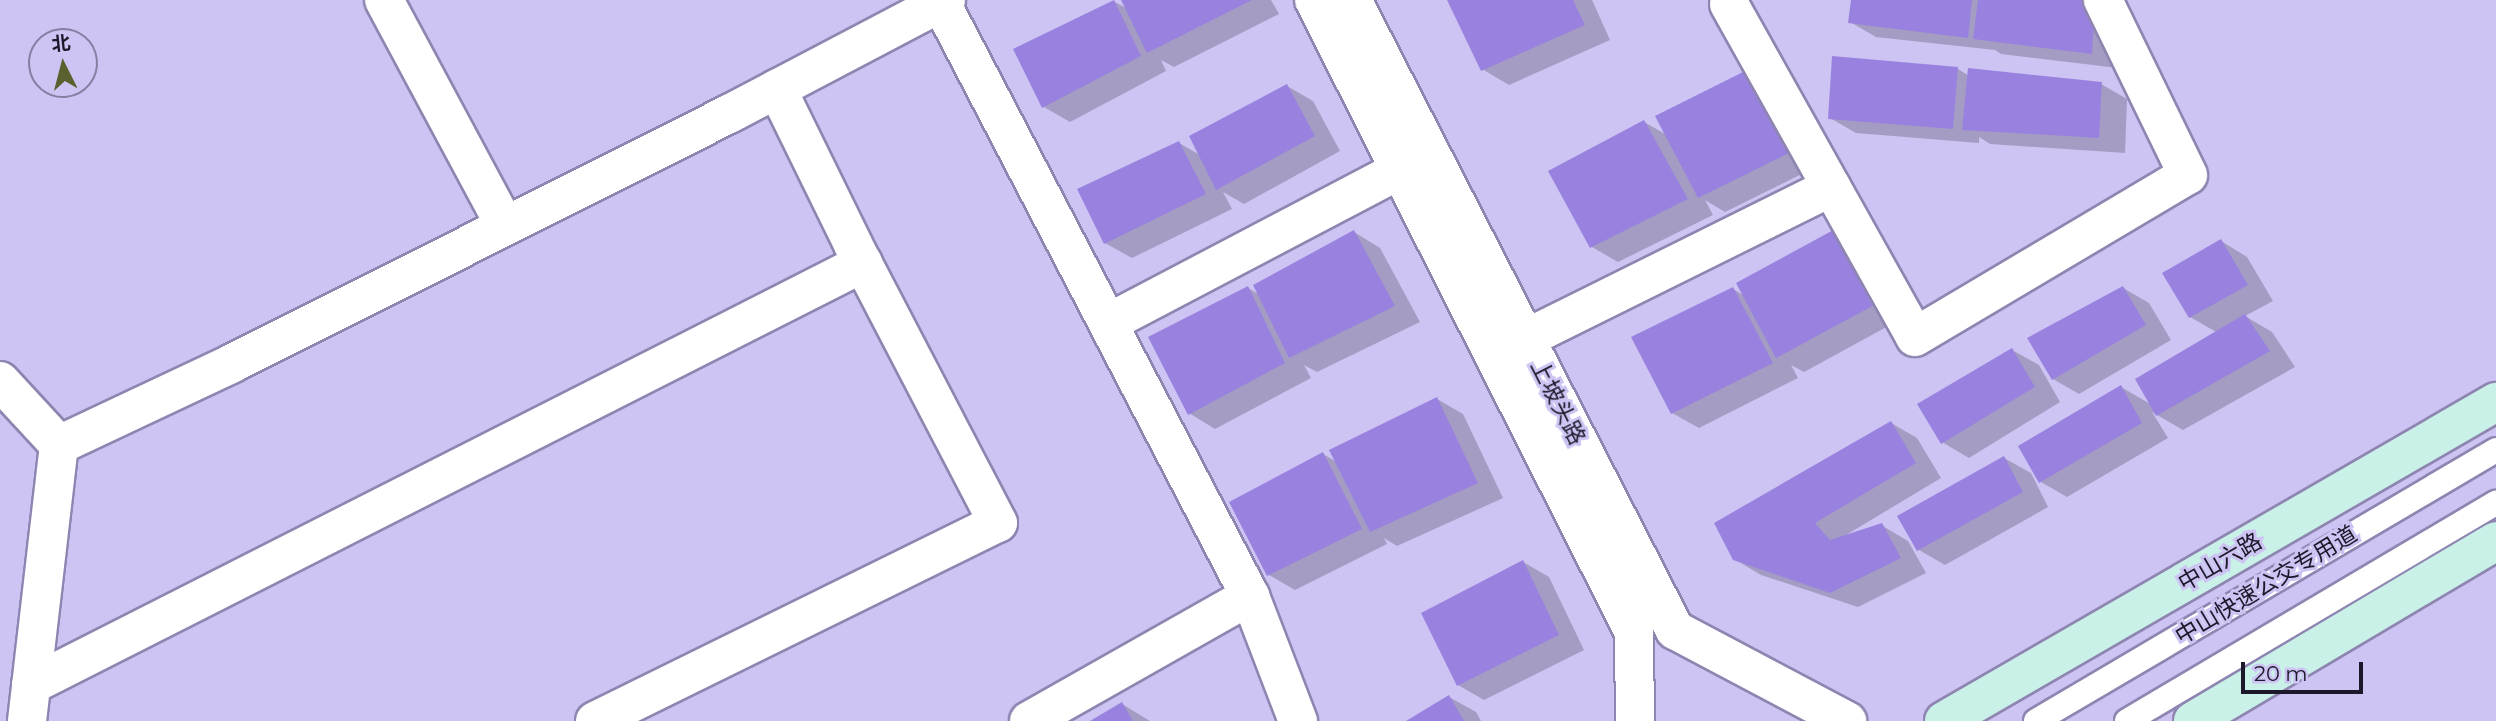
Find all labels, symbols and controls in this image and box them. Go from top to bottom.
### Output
north arrow [28,28,98,98]
text: 北 [50,31,72,56]
street label: 上坡头路 [1525,355,1591,449]
street label: 中山快速公交专用道 [2170,520,2362,650]
street label: 中山六路 [2173,527,2267,597]
scale bar [2244,648,2366,692]
text: 20 m [2254,661,2308,686]

